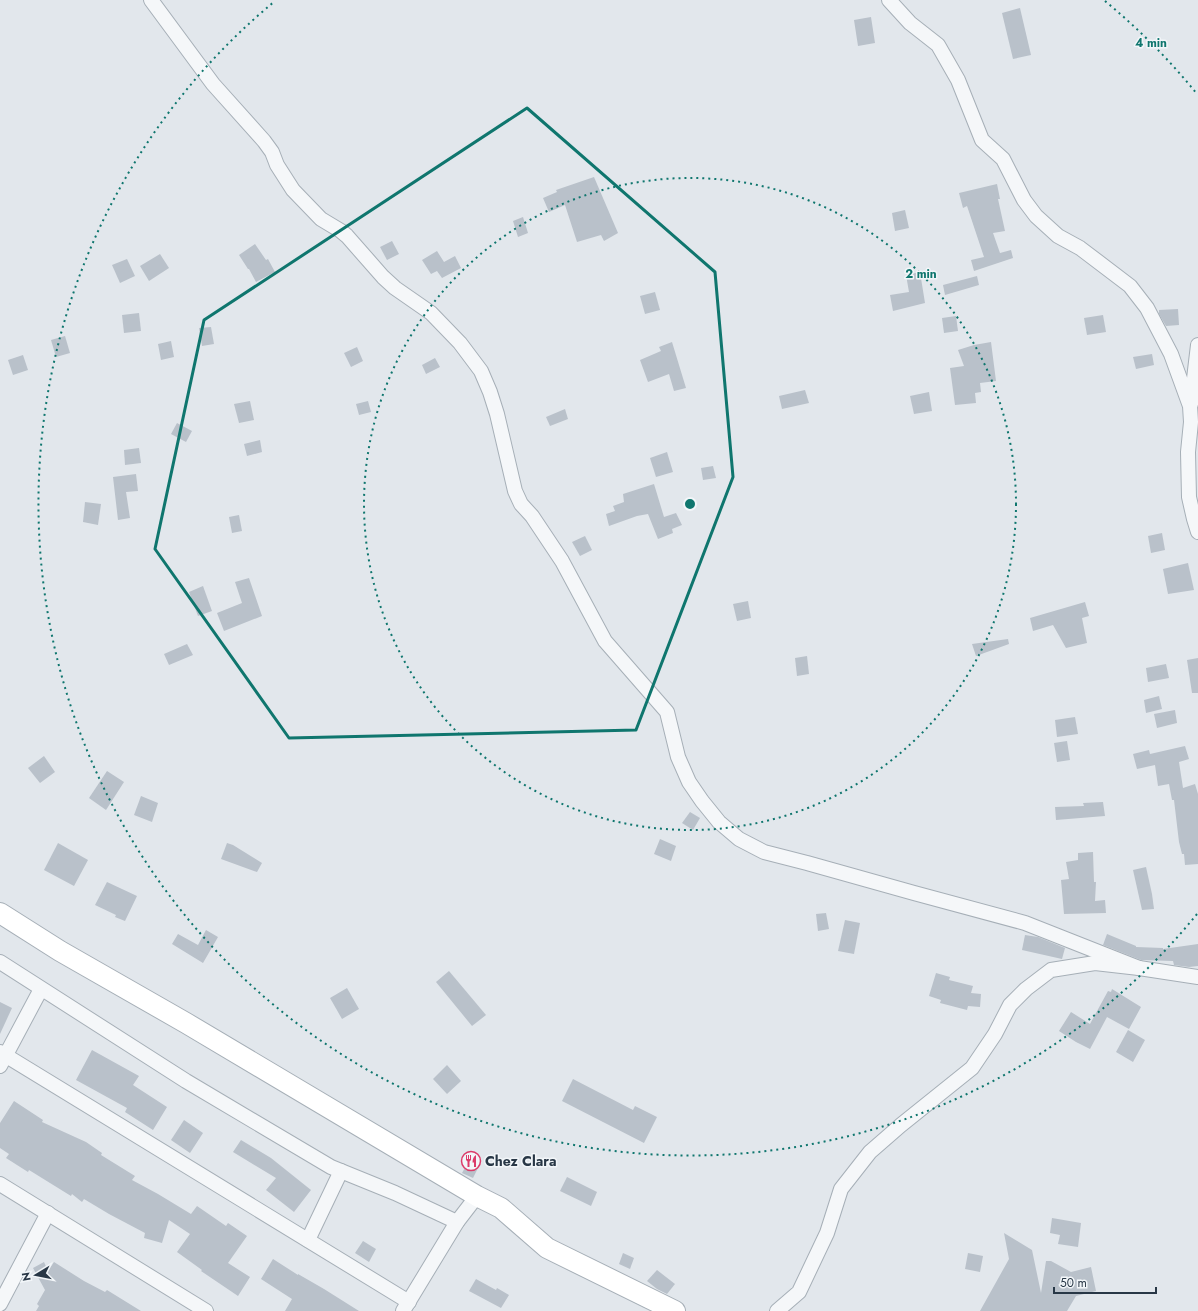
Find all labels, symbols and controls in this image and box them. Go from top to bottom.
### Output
text: 4 min [1135,34,1167,52]
text: 2 min [905,265,937,283]
centre of rings [683,497,697,511]
restaurant icon: Chez Clara [460,1150,482,1172]
place label: Chez Clara [485,1151,557,1171]
north arrow [16,1255,56,1295]
scale bar [1054,1269,1156,1295]
text: N [18,1271,35,1282]
text: 50 m [1060,1274,1087,1292]

